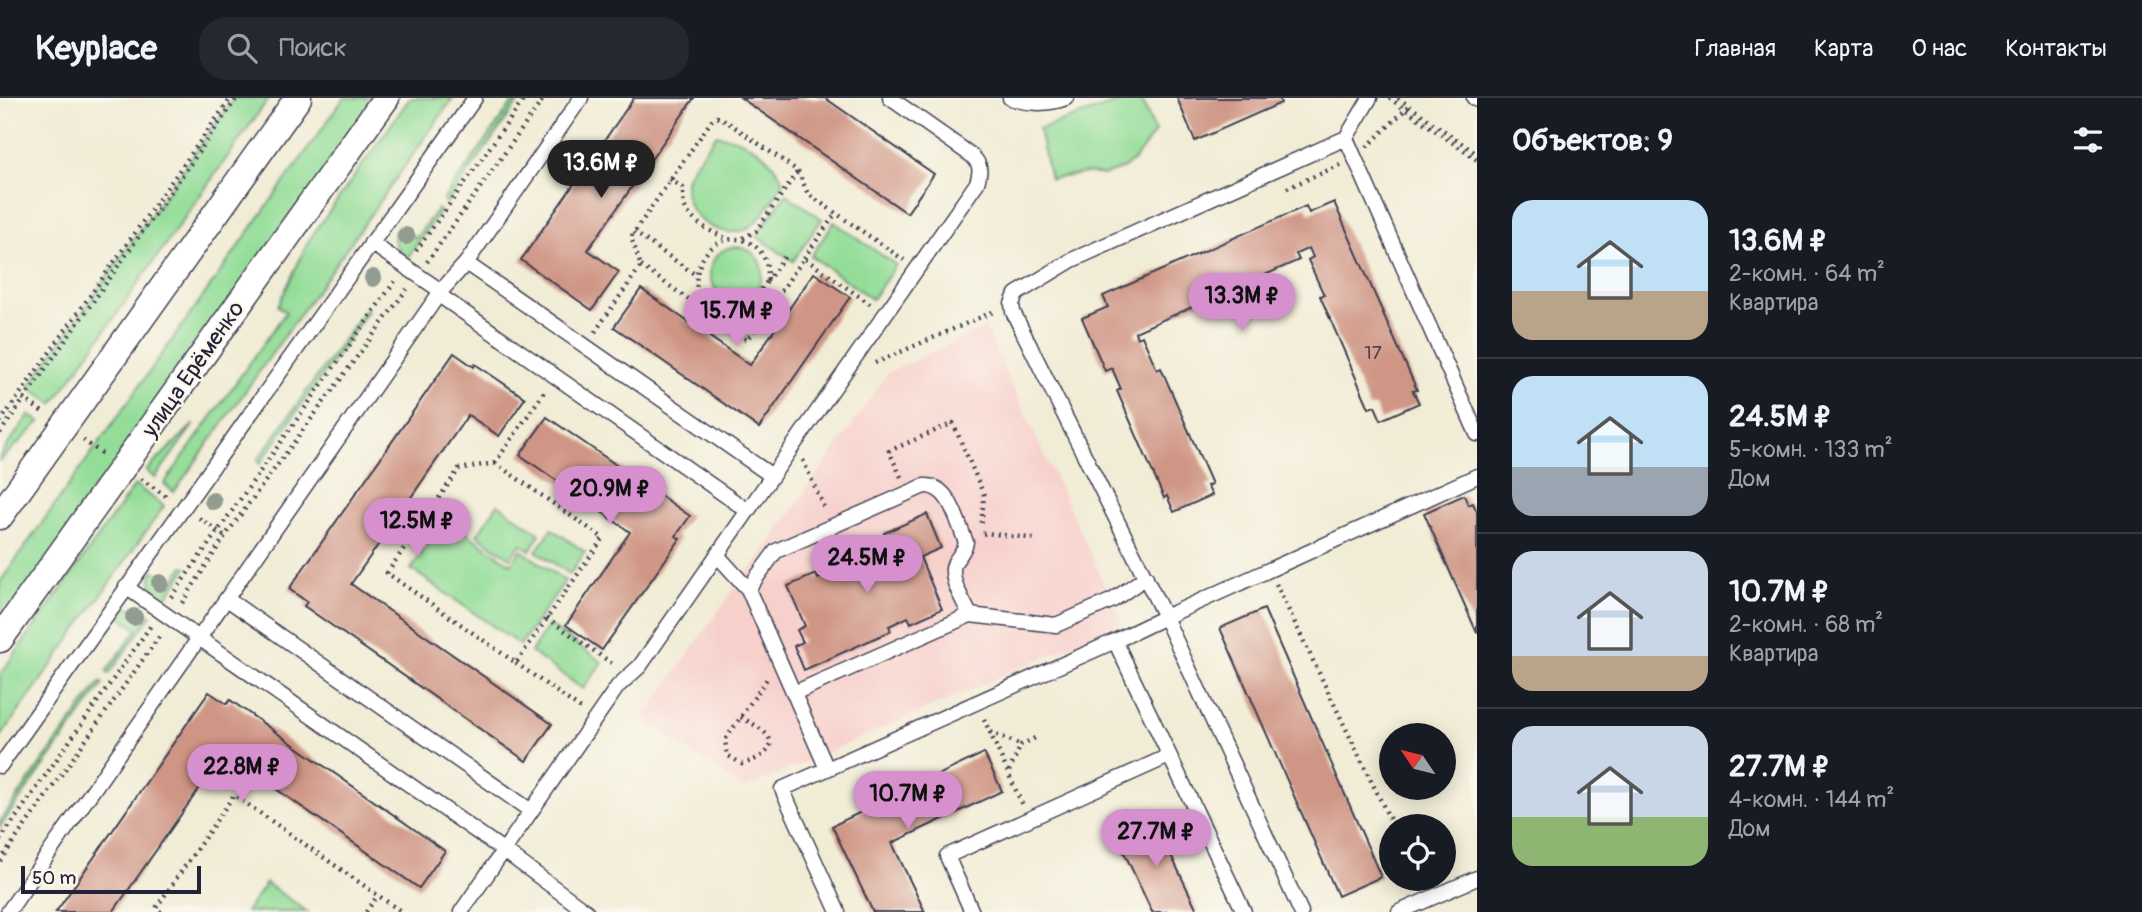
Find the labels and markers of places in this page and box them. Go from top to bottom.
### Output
pin: 13.6M ₽ [536,140,666,200]
pin: 13.3M ₽ [1177,274,1307,333]
pin: 15.7M ₽ [672,288,802,348]
pin: 20.9M ₽ [545,466,675,526]
pin: 12.5M ₽ [352,498,482,558]
pin: 24.5M ₽ [802,536,932,595]
pin: 22.8M ₽ [177,744,307,804]
pin: 10.7M ₽ [843,772,973,831]
pin: 27.7M ₽ [1091,810,1221,869]

